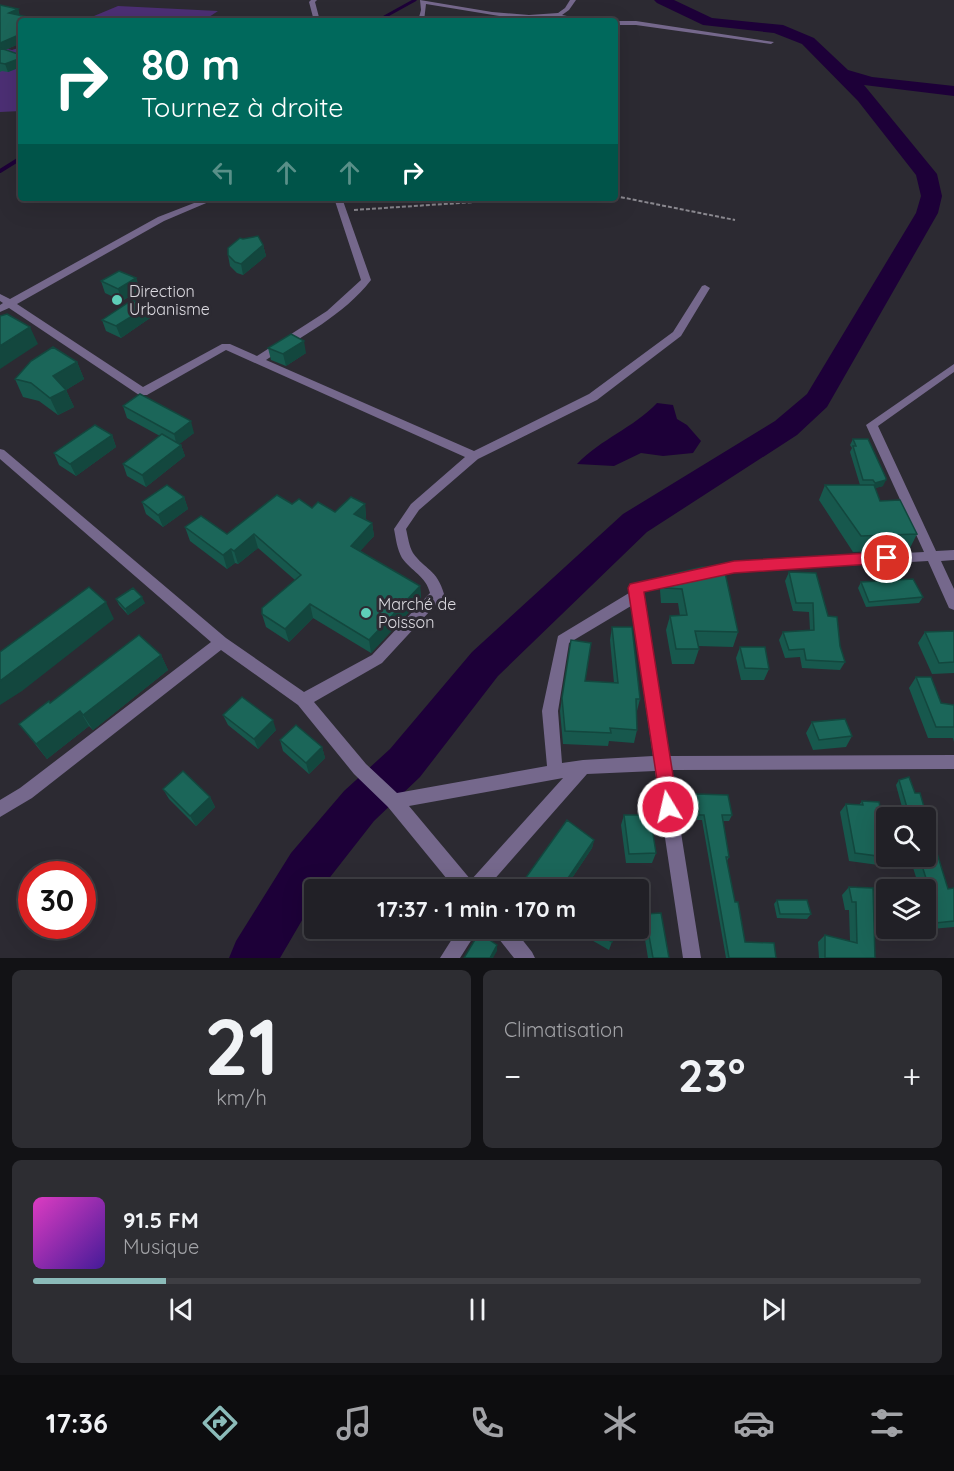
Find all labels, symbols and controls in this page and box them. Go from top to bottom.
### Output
text: 80 m [141,38,240,91]
icon: right [42,42,120,120]
text: Tournez à droite [141,90,344,124]
icon: left [207,156,240,189]
icon: ahead [270,156,303,189]
icon: ahead [333,156,366,189]
icon: right [396,156,429,189]
place label: Direction Urbanisme [129,281,210,319]
marker: Direction Urbanisme [110,293,124,307]
pin [861,532,912,583]
icon: arrive [870,541,903,574]
place label: Marché de Poisson [378,594,456,632]
marker: Marché de Poisson [359,606,373,620]
position arrow [636,775,700,839]
map controls [876,807,936,939]
button: search [876,807,936,867]
speed limit sign: 30 [18,861,96,939]
button: layers [876,879,936,939]
text: 17:37 · 1 min · 170 m [377,895,576,923]
text: 21 [204,997,279,1095]
text: Climatisation [504,1017,624,1042]
text: 23° [678,1047,746,1103]
text: − [504,1055,521,1096]
text: + [902,1055,921,1096]
text: km/h [216,1085,267,1110]
text: 91.5 FM [123,1206,199,1234]
text: Musique [123,1234,199,1259]
icon: previous [165,1293,198,1326]
icon: pause [461,1293,494,1326]
icon: next [757,1293,790,1326]
icon: directions [199,1402,241,1444]
icon: music [333,1402,375,1444]
icon: phone [466,1402,508,1444]
icon: climate [599,1402,641,1444]
icon: car [733,1402,775,1444]
icon: filters [866,1402,908,1444]
text: 17:36 [46,1406,108,1440]

